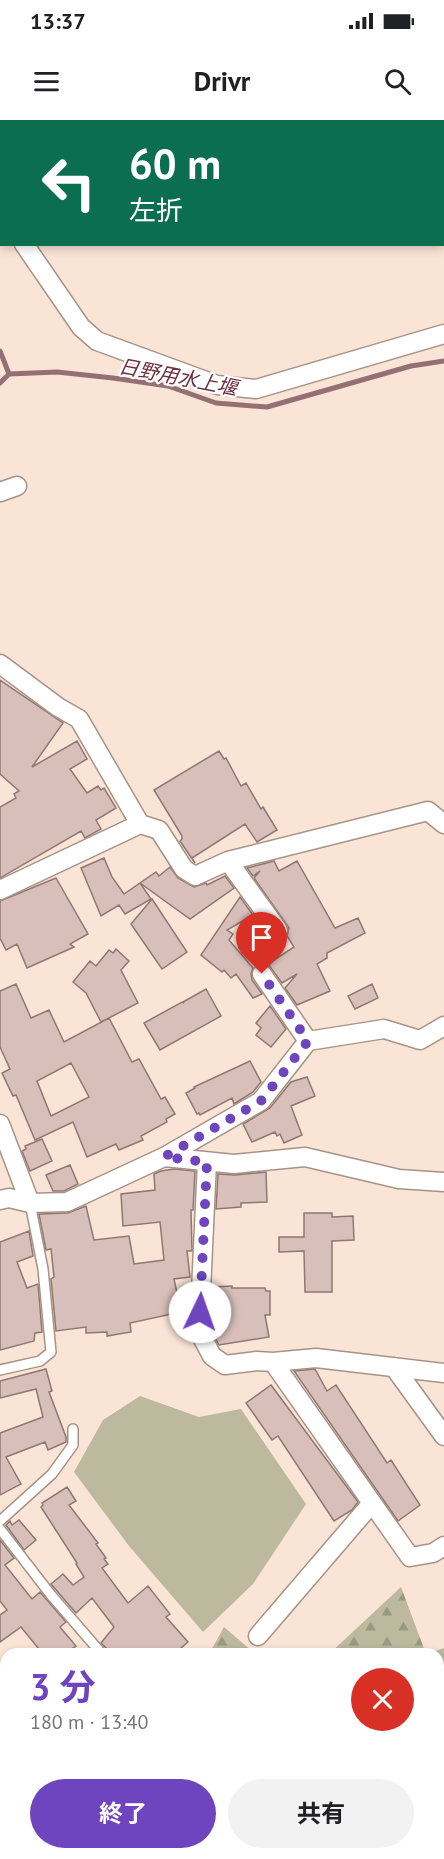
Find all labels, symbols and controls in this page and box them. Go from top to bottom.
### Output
text: 13:37 [30,7,86,35]
text: Drivr [194,64,250,98]
icon: menu [30,65,63,98]
icon: search [381,65,414,98]
text: 60 m [129,136,221,191]
icon: left [30,144,108,222]
text: 左折 [129,193,183,227]
water label: 日野用水上堰 [117,353,243,402]
pin [236,912,287,974]
icon: arrive [245,921,278,954]
position arrow [168,1280,232,1344]
text: 3 分 [30,1663,96,1710]
button: close [351,1668,414,1731]
text: 180 m · 13:40 [30,1709,148,1735]
button: 終了 [30,1779,216,1848]
button: 共有 [228,1779,414,1848]

